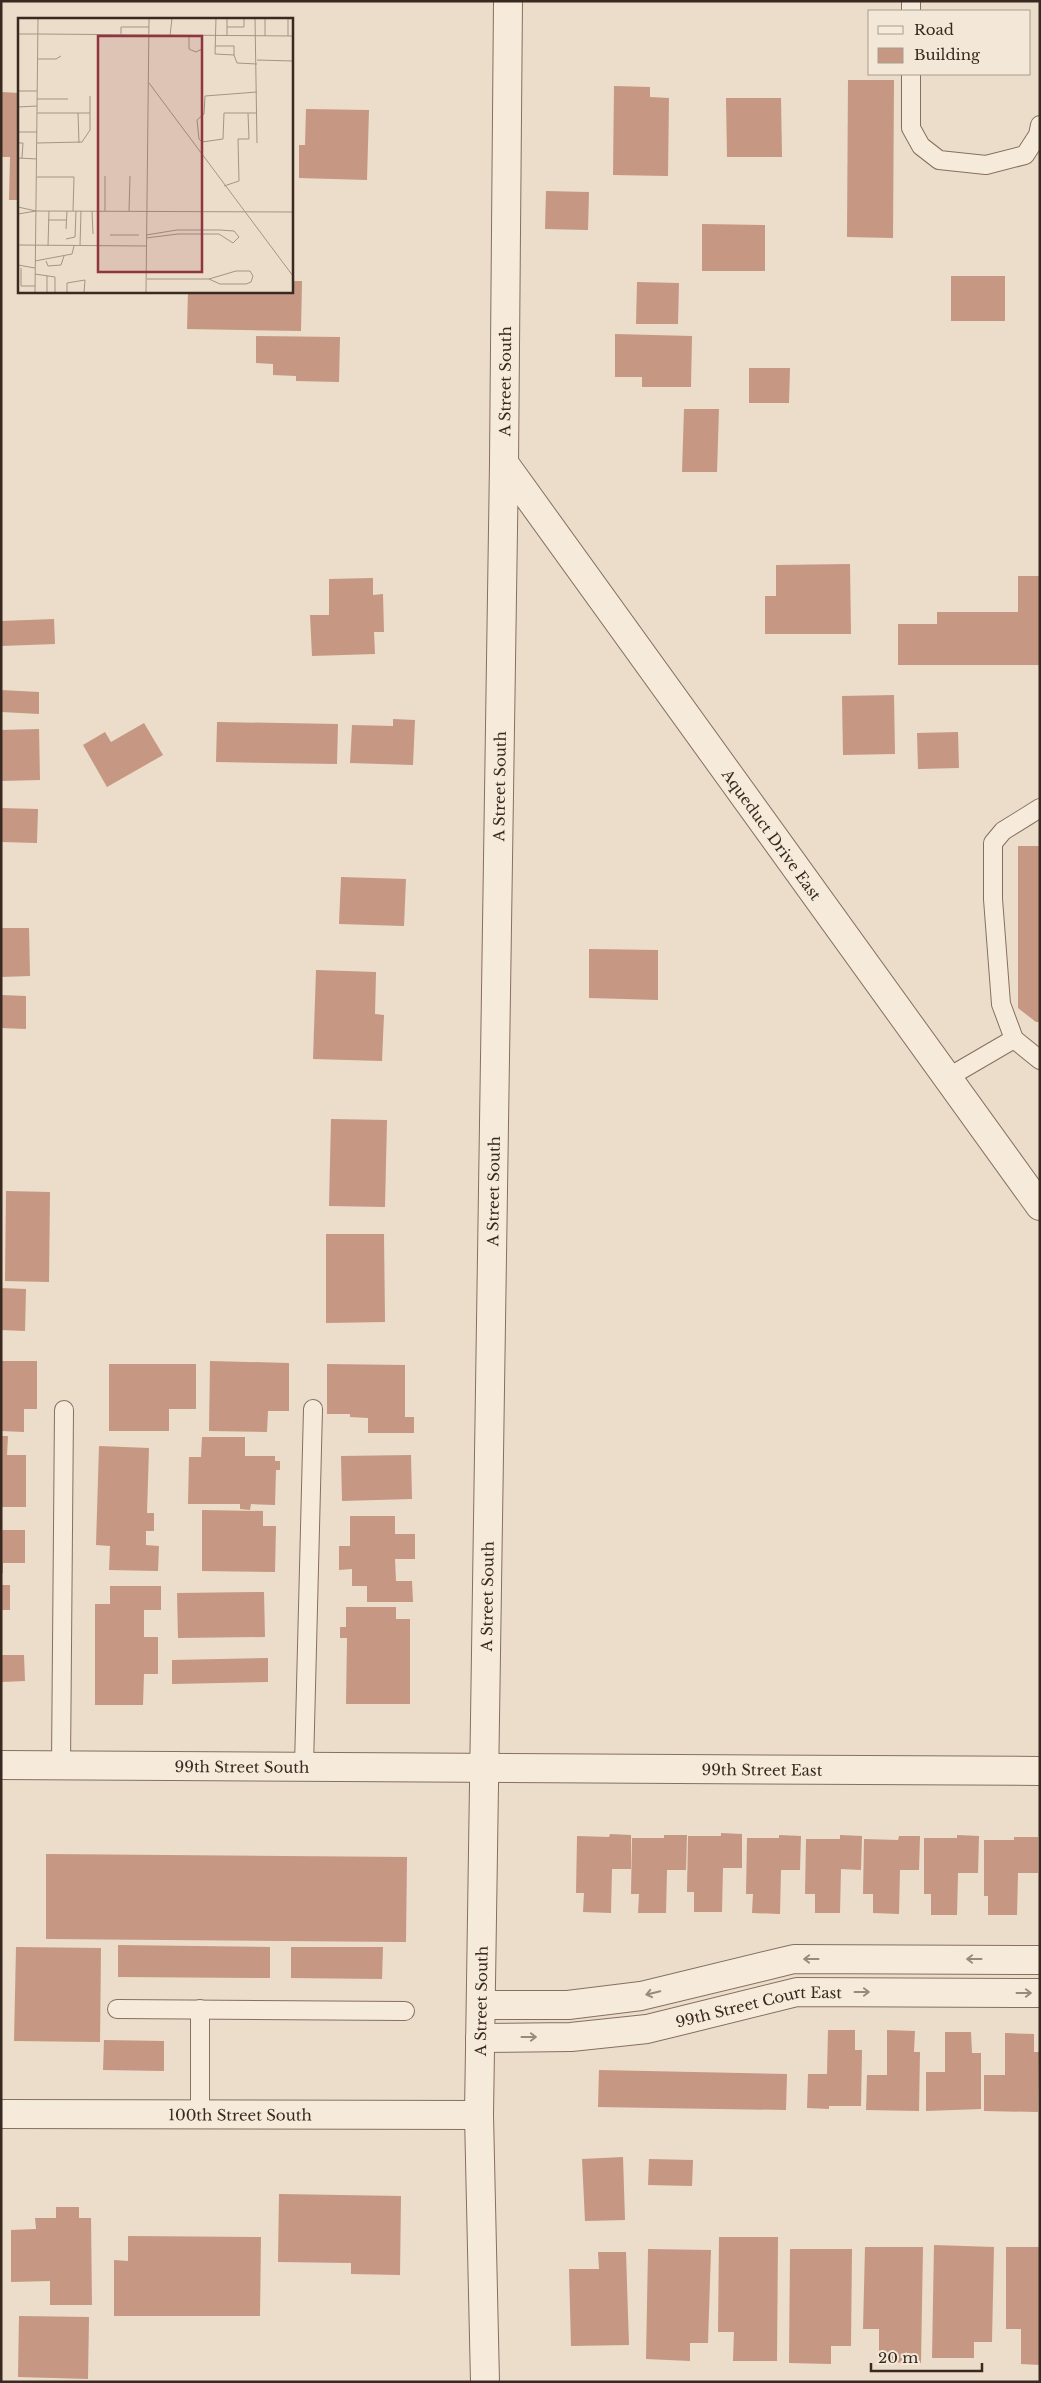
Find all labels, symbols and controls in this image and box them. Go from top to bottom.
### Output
legend [868,10,1031,75]
inset map [18,18,292,292]
text: Road [914,20,954,39]
text: Building [914,45,981,64]
street label: A Street South [495,326,515,438]
street label: A Street South [489,731,509,843]
street label: Aqueduct Drive East [718,764,826,904]
street label: A Street South [483,1136,503,1247]
street label: A Street South [477,1541,497,1652]
street label: 99th Street South [175,1757,309,1776]
street label: 99th Street East [702,1760,823,1779]
street label: A Street South [470,1946,491,2057]
one-way arrow [803,1954,820,1964]
one-way arrow [966,1955,982,1964]
street label: 99th Street Court East [674,1982,842,2031]
one-way arrow [853,1987,869,1997]
one-way arrow [1016,1988,1032,1998]
one-way arrow [645,1989,661,1998]
one-way arrow [521,2033,537,2042]
street label: 100th Street South [168,2105,312,2124]
scale bar [871,2340,982,2372]
text: 20 m [878,2348,918,2367]

